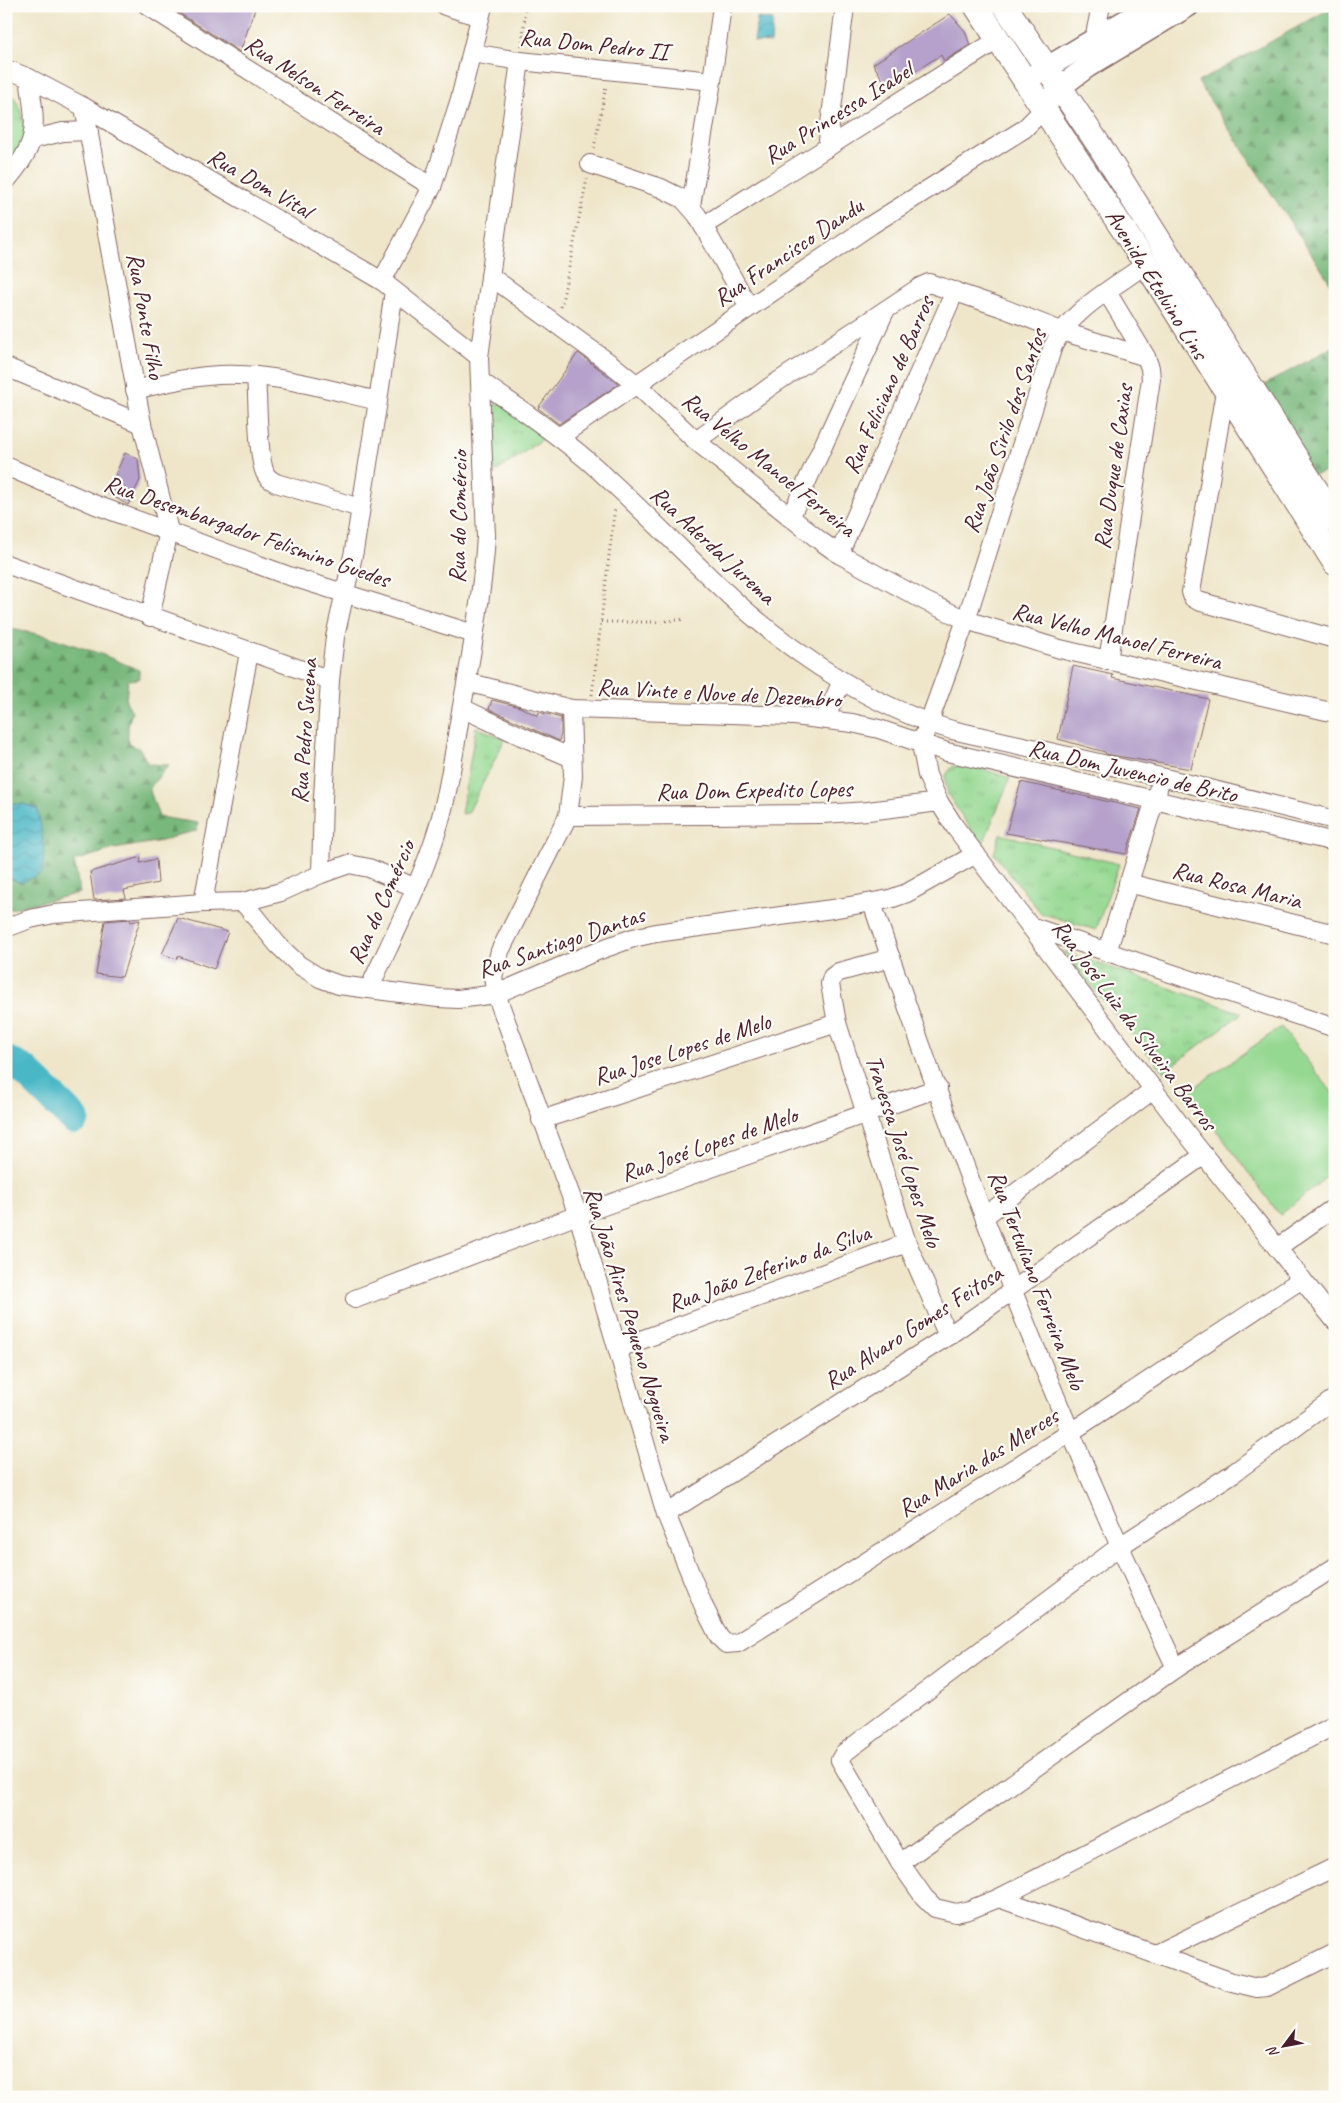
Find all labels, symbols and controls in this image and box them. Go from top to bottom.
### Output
street label: Rua Dom Pedro II [518,21,675,67]
street label: Rua Nelson Ferreira [239,29,392,142]
street label: Rua Princessa Isabel [758,53,921,171]
street label: Rua Dom Vital [202,141,321,227]
street label: Rua Francisco Dandu [708,190,870,313]
street label: Avenida Etelvino Lins [1099,203,1216,366]
street label: Rua Ponte Filho [120,251,172,383]
street label: Rua Feliciano de Barros [835,289,942,478]
street label: Rua João Sirilo dos Santos [955,323,1054,537]
street label: Rua Duque de Caxias [1087,380,1140,551]
street label: Rua Velho Manoel Ferreira [676,385,863,544]
street label: Rua do Comércio [442,448,474,584]
street label: Rua Desembargador Felismino Guedes [100,468,396,595]
street label: Rua Aderdal Jurema [644,479,783,612]
street label: Rua Velho Manoel Ferreira [1009,595,1226,677]
street label: Rua Pedro Sucena [284,656,324,804]
street label: Rua Vinte e Nove de Dezembro [596,672,844,715]
street label: Rua Dom Juvencio de Brito [1026,732,1242,810]
street label: Rua Dom Expedito Lopes [656,773,855,807]
street label: Rua do Comércio [340,833,423,969]
street label: Rua Rosa Maria [1169,854,1306,916]
street label: Rua Santiago Dantas [474,899,650,985]
street label: Rua José Luiz da Silveira Barros [1046,913,1225,1138]
street label: Rua Jose Lopes de Melo [590,1006,776,1092]
street label: Travessa José Lopes Melo [859,1051,950,1252]
street label: Rua José Lopes de Melo [617,1099,804,1188]
street label: Rua Tertuliano Ferreira Melo [981,1166,1093,1395]
street label: Rua João Aires Pequeno Nogueira [577,1183,684,1447]
street label: Rua João Zeferino da Silva [663,1217,876,1319]
street label: Rua Alvaro Gomes Feitosa [818,1257,1009,1396]
street label: Rua Maria das Merces [892,1400,1065,1523]
north arrow [1258,2020,1308,2070]
text: N [1263,2042,1283,2061]

